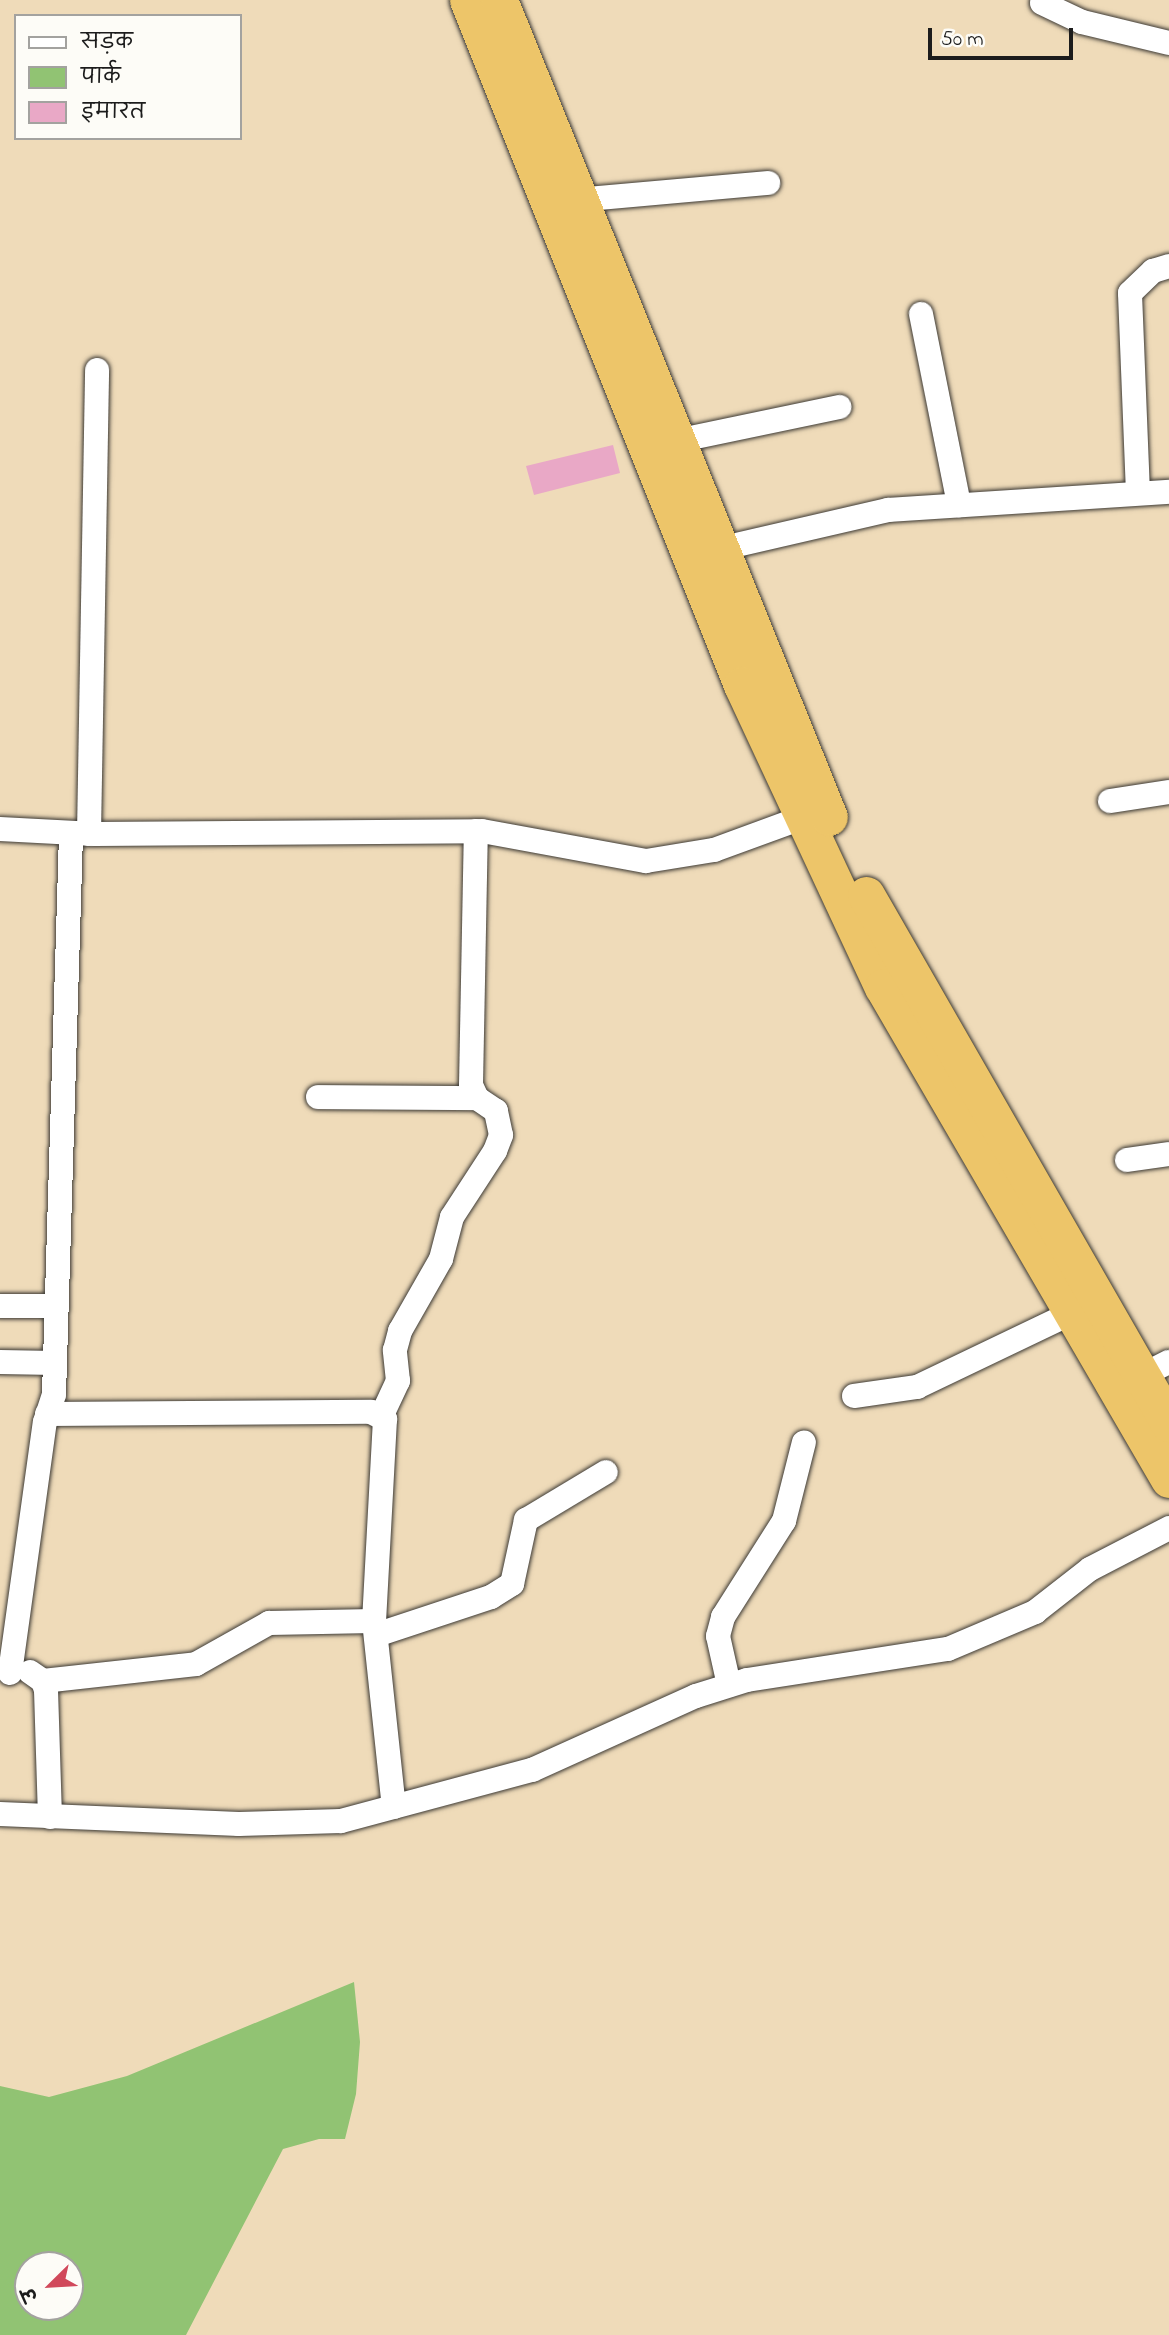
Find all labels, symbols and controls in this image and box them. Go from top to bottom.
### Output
legend [14,14,242,140]
scale bar [931,14,1076,58]
text: 50 m [941,25,984,55]
text: सड़क [81,28,133,58]
text: पार्क [81,63,121,93]
text: इमारत [81,98,145,128]
north arrow [14,2251,84,2321]
text: उ [16,2283,46,2305]

